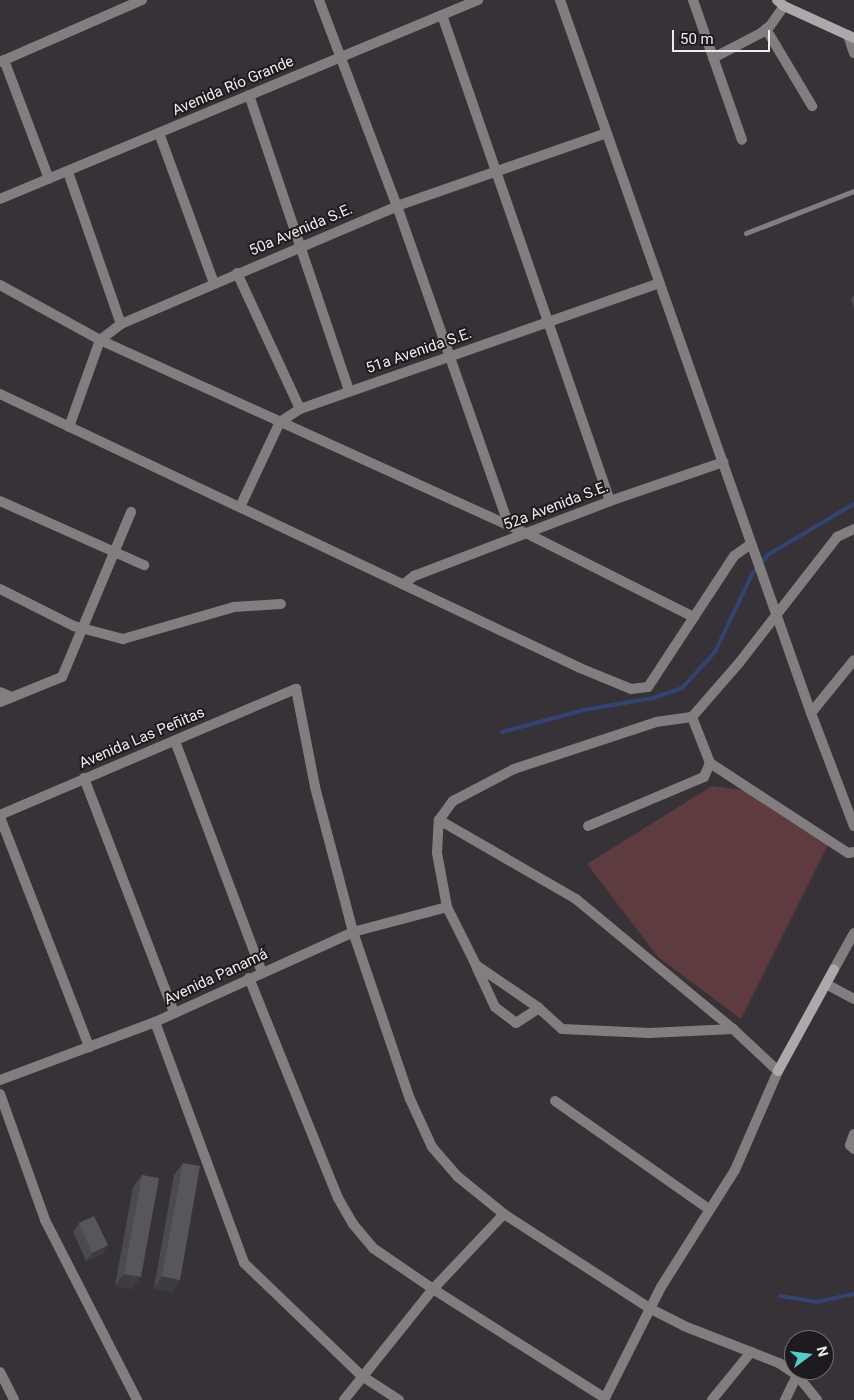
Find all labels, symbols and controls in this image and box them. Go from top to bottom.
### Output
scale bar [674,20,772,52]
text: 50 m [680,30,714,48]
street label: Avenida Río Grande [170,52,296,120]
street label: 50a Avenida S.E. [246,200,356,260]
street label: 51a Avenida S.E. [364,324,474,378]
street label: 52a Avenida S.E. [501,478,611,534]
street label: Avenida Las Peñitas [77,703,207,773]
street label: Avenida Panamá [161,945,271,1009]
north arrow [784,1330,834,1380]
text: N [814,1345,832,1358]

